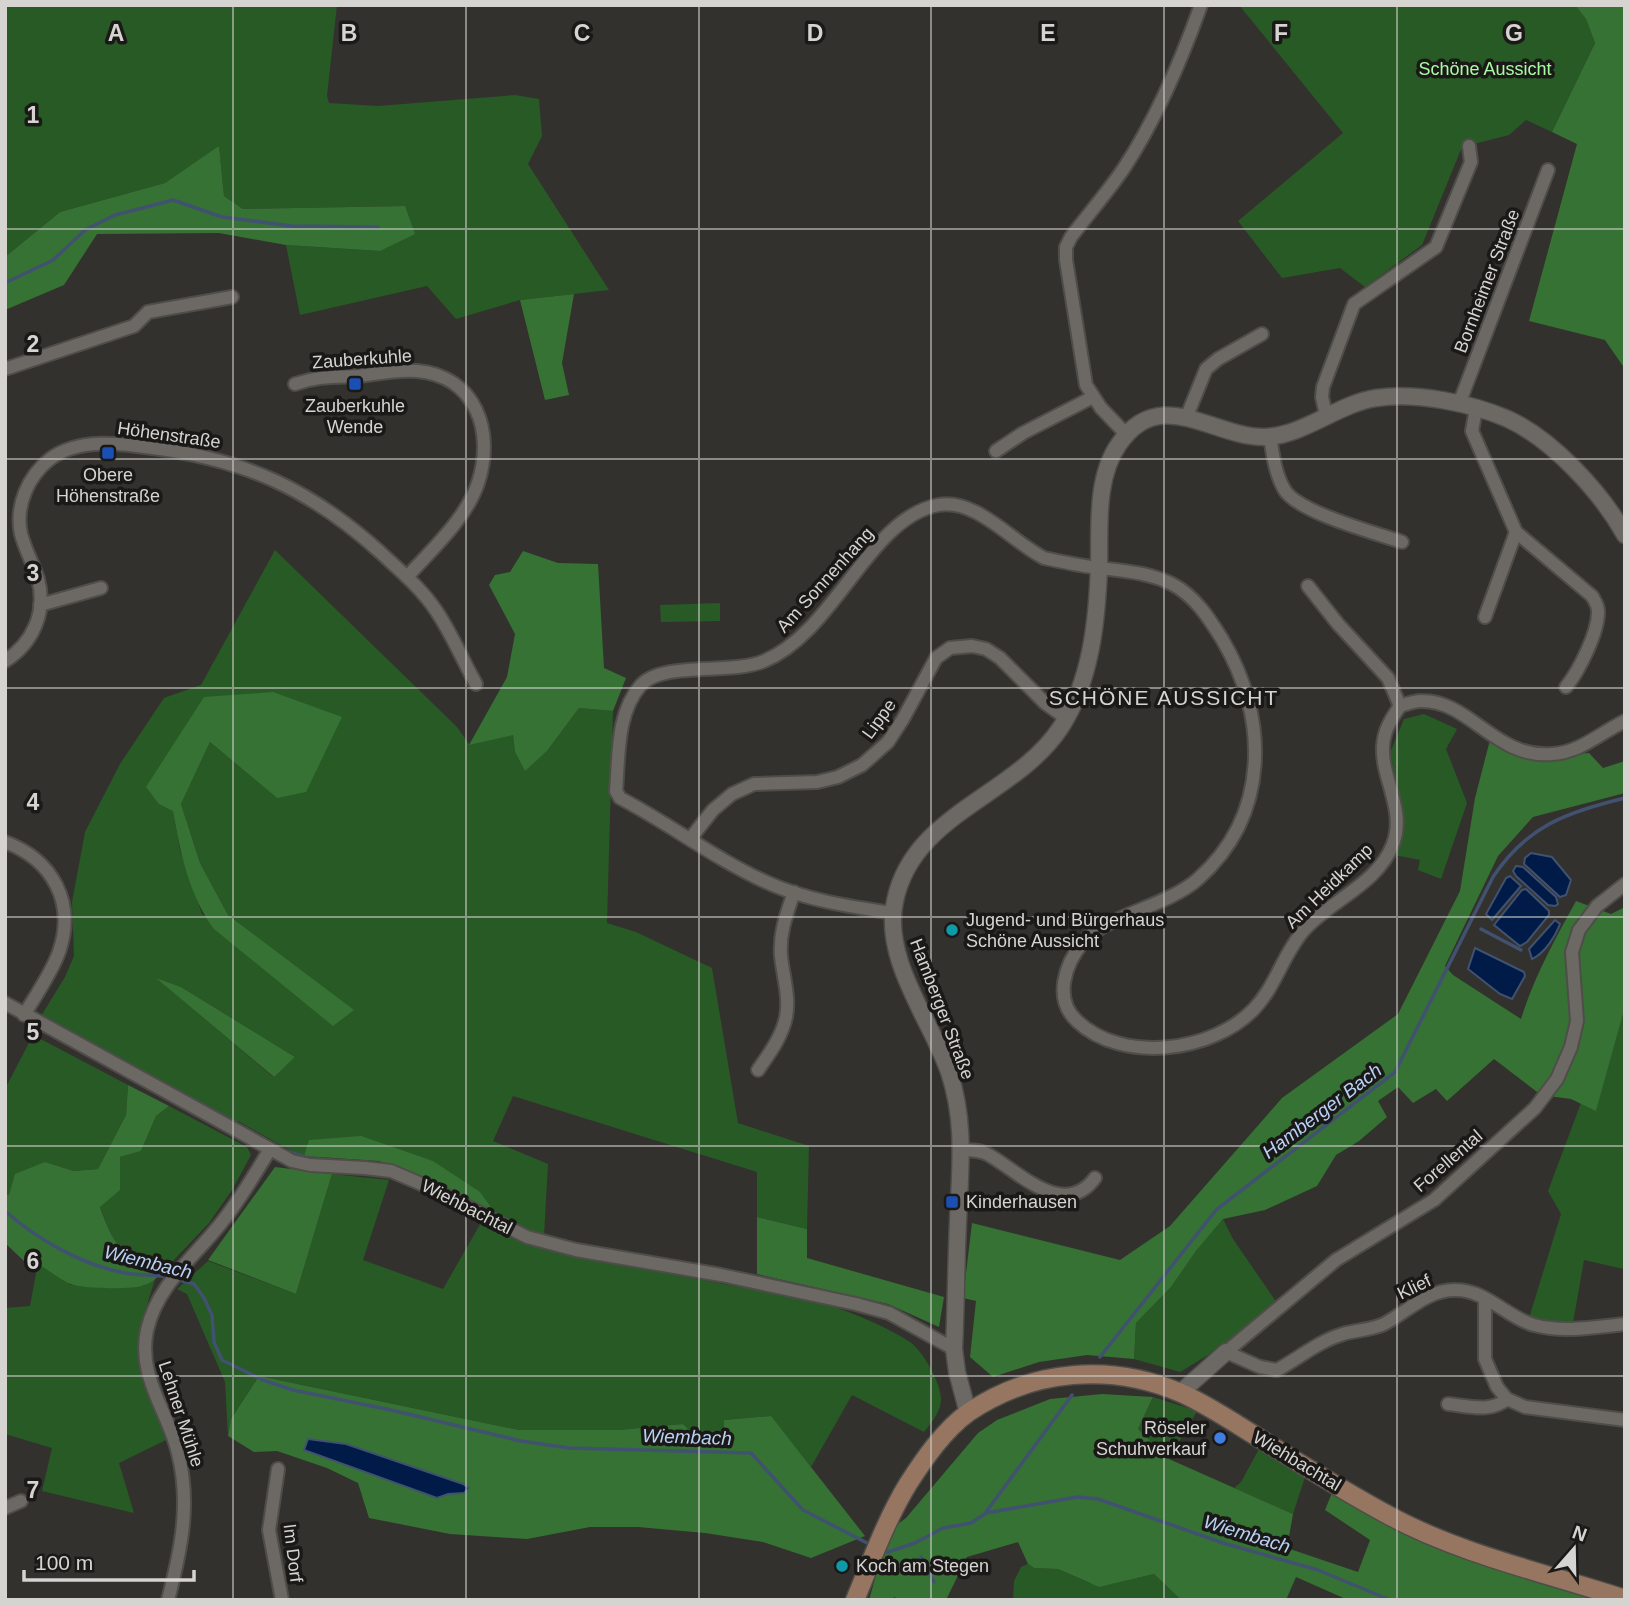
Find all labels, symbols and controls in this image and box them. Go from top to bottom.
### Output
text: A [108,20,124,46]
text: B [341,20,357,46]
text: C [574,20,590,46]
text: D [807,20,823,46]
text: E [1040,20,1056,46]
text: F [1274,20,1288,46]
text: G [1505,20,1523,46]
park label: Schöne Aussicht [1418,59,1552,79]
text: 1 [27,102,40,128]
street label: Bornheimer Straße [1450,206,1524,356]
text: 2 [27,331,39,357]
street label: Zauberkuhle [311,346,413,372]
marker: Zauberkuhle Wende [347,376,363,392]
place label: Zauberkuhle Wende [305,396,405,437]
street label: Höhenstraße [116,418,222,452]
marker: Obere Höhenstraße [100,445,116,461]
place label: Obere Höhenstraße [56,465,160,506]
street label: Am Sonnenhang [773,523,877,637]
text: 3 [27,560,39,586]
district label: SCHÖNE AUSSICHT [1049,686,1279,709]
street label: Lippe [858,695,900,743]
text: 4 [27,789,40,815]
street label: Am Heidkamp [1281,840,1377,932]
place label: Jugend- und Bürgerhaus Schöne Aussicht [966,910,1164,951]
marker: Jugend- und Bürgerhaus Schöne Aussicht [944,922,960,938]
street label: Hamberger Straße [906,936,978,1082]
text: 5 [27,1019,40,1045]
water label: Hamberger Bach [1258,1059,1386,1163]
street label: Forellental [1410,1126,1486,1196]
street label: Wiehbachtal [418,1176,516,1238]
place label: Kinderhausen [966,1192,1077,1212]
marker: Kinderhausen [944,1194,960,1210]
water label: Wiembach [102,1241,194,1283]
text: 6 [27,1248,39,1274]
street label: Klief [1394,1270,1435,1304]
street label: Lehner Mühle [154,1359,208,1469]
place label: Röseler Schuhverkauf [1096,1418,1207,1459]
water label: Wiembach [642,1425,732,1449]
street label: Wiehbachtal [1249,1427,1345,1495]
marker: Röseler Schuhverkauf [1212,1430,1228,1446]
text: 7 [27,1477,39,1503]
water label: Wiembach [1201,1511,1293,1557]
north arrow [1539,1514,1609,1584]
text: N [1570,1521,1590,1546]
street label: Im Dorf [279,1522,307,1584]
scale bar [24,1538,194,1582]
text: 100 m [35,1551,93,1574]
place label: Koch am Stegen [856,1556,989,1576]
marker: Koch am Stegen [834,1558,850,1574]

